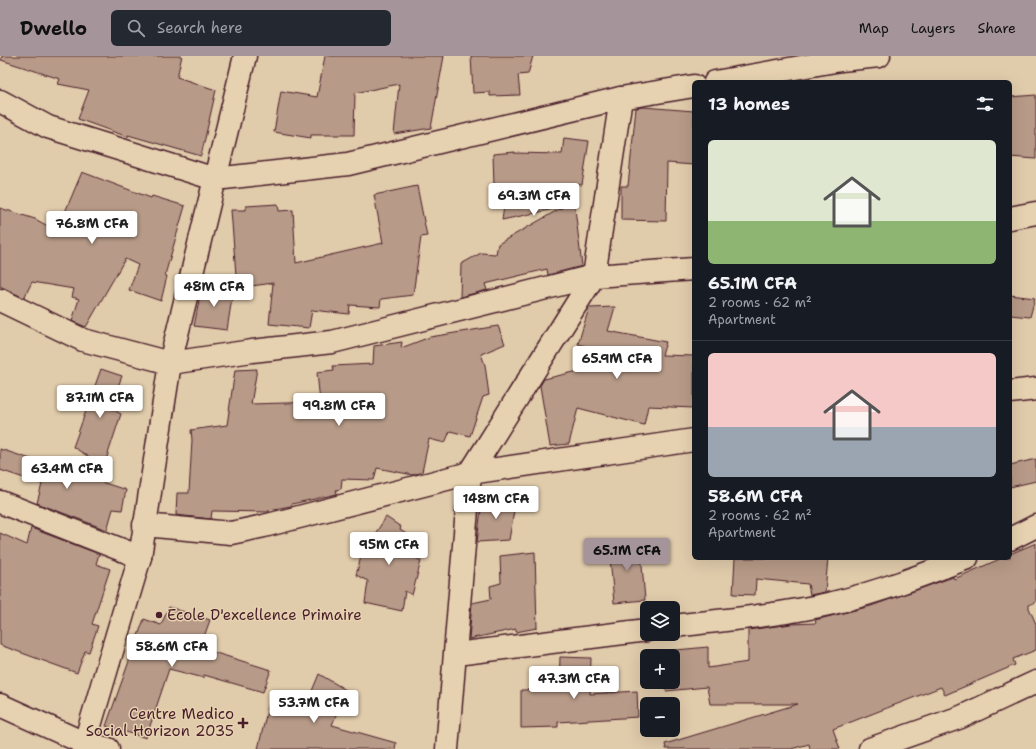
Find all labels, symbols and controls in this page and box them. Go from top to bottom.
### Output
search box [111,10,391,46]
text: Dwello [20,16,87,41]
icon: search [125,17,147,39]
text: Search here [157,18,243,38]
text: Map [859,19,889,37]
text: Layers [911,19,955,37]
text: Share [977,19,1016,37]
text: 13 homes [708,93,790,115]
icon: filters [974,93,996,115]
icon: home [816,166,888,238]
pin: 69.3M CFA [488,183,580,217]
text: 69.3M CFA [497,187,571,204]
pin: 76.8M CFA [46,211,138,245]
text: 76.8M CFA [55,215,129,232]
text: 65.1M CFA [708,272,797,294]
pin: 48M CFA [177,274,251,308]
text: 48M CFA [183,278,245,295]
text: 2 rooms · 62 m² [708,294,812,311]
text: Apartment [708,311,776,328]
pin: 65.9M CFA [571,346,663,380]
text: 65.9M CFA [582,350,652,367]
icon: home [816,379,888,451]
pin: 87.1M CFA [54,385,146,419]
text: 87.1M CFA [66,389,134,406]
pin: 99.8M CFA [293,393,385,427]
text: 99.8M CFA [302,397,376,414]
pin: 63.4M CFA [21,456,113,490]
text: 63.4M CFA [31,460,103,477]
text: 58.6M CFA [708,485,803,507]
pin: 148M CFA [455,486,537,520]
text: 148M CFA [463,490,529,507]
text: 2 rooms · 62 m² [708,507,812,524]
text: Apartment [708,524,776,541]
pin: 95M CFA [352,532,426,566]
text: 95M CFA [359,536,419,553]
pin: 65.1M CFA [581,538,673,572]
text: 65.1M CFA [593,542,661,559]
map controls [640,601,680,737]
button: layers [640,601,680,641]
place label: Ecole D'excellence Primaire [167,605,362,625]
marker: Ecole D'excellence Primaire [154,610,164,620]
pin: 58.6M CFA [126,634,218,668]
text: 58.6M CFA [136,638,208,655]
button: + [640,649,680,689]
pin: 47.3M CFA [528,666,620,700]
text: 47.3M CFA [538,670,610,687]
pin: 53.7M CFA [268,690,360,724]
text: 53.7M CFA [278,694,350,711]
button: − [640,697,680,737]
place label: Centre Medico Social Horizon 2035 [86,704,234,741]
marker: Centre Medico Social Horizon 2035 [237,717,249,729]

